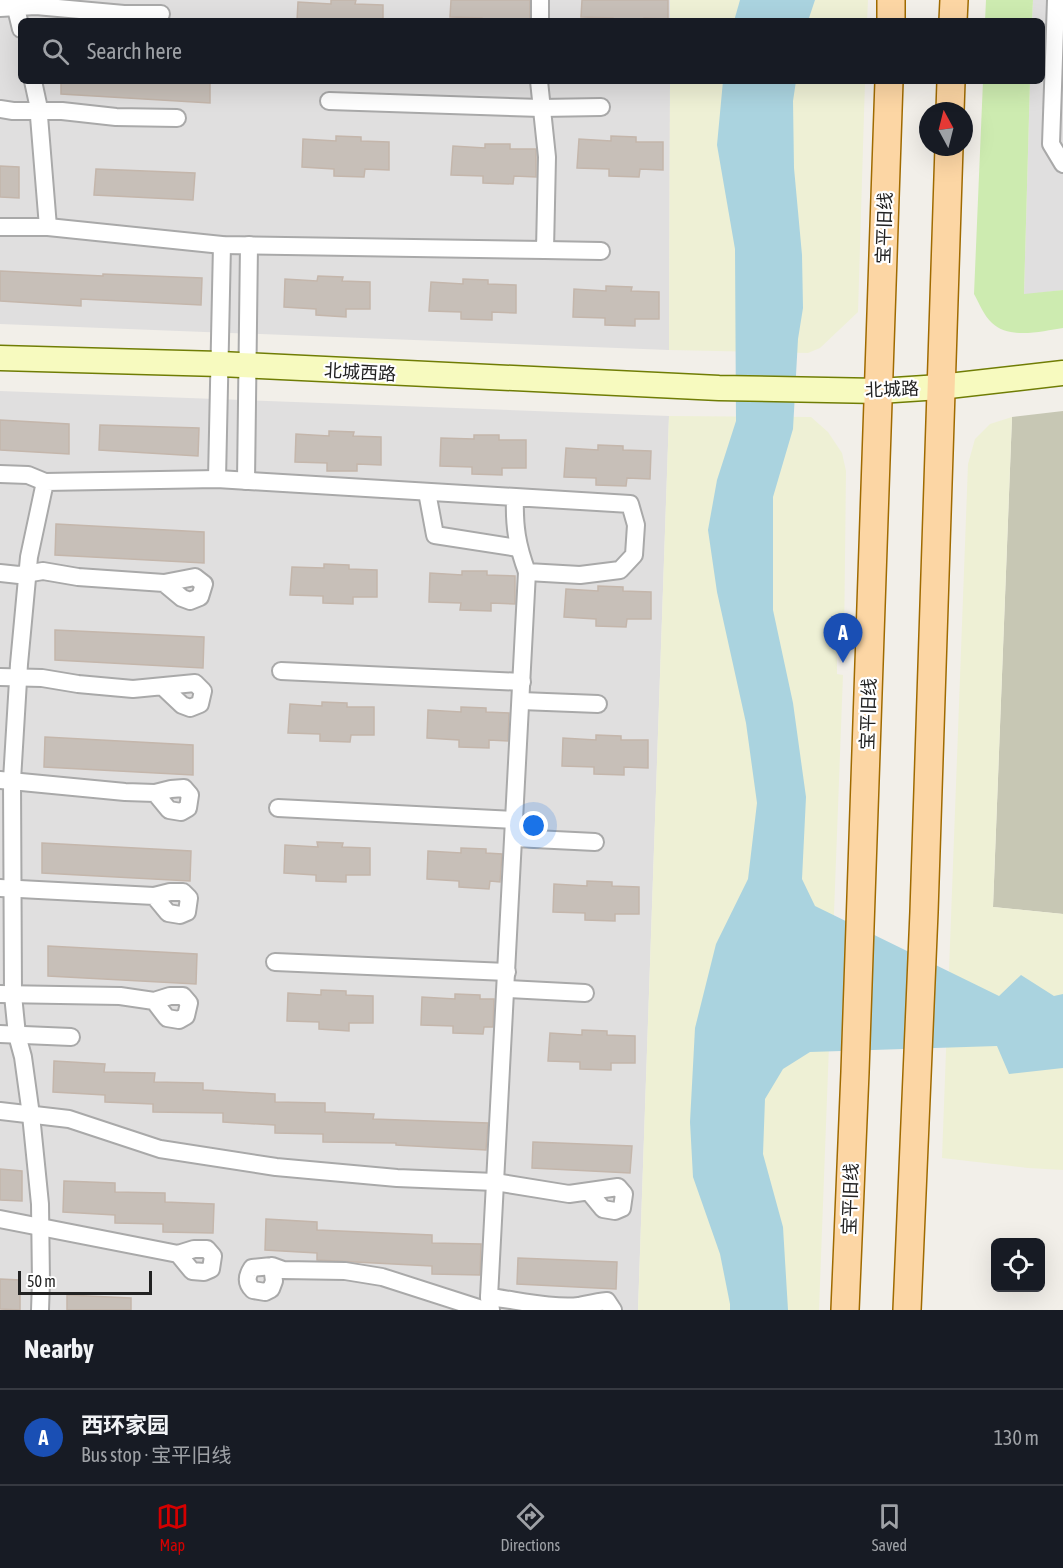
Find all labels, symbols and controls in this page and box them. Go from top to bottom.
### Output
search box [18,18,1045,84]
icon: search [39,35,72,68]
text: Search here [87,38,182,64]
north arrow [919,102,973,156]
street label: 宝平旧线 [872,192,896,264]
street label: 北城西路 [323,360,397,384]
street label: 北城路 [865,378,919,400]
pin: A [824,614,862,663]
street label: 宝平旧线 [856,678,880,750]
your location [519,811,548,840]
street label: 宝平旧线 [838,1163,862,1235]
map controls [991,1238,1045,1292]
button: locate [991,1238,1045,1292]
scale bar [18,1268,152,1296]
text: 50 m [27,1272,56,1290]
text: Nearby [24,1334,94,1364]
text: 西环家园 [81,1412,169,1438]
text: A [39,1426,48,1449]
text: 130 m [994,1426,1039,1449]
text: Bus stop · 宝平旧线 [81,1443,231,1466]
tab: Map [156,1500,189,1554]
tab: Directions [500,1500,560,1554]
tab: Saved [872,1500,907,1554]

